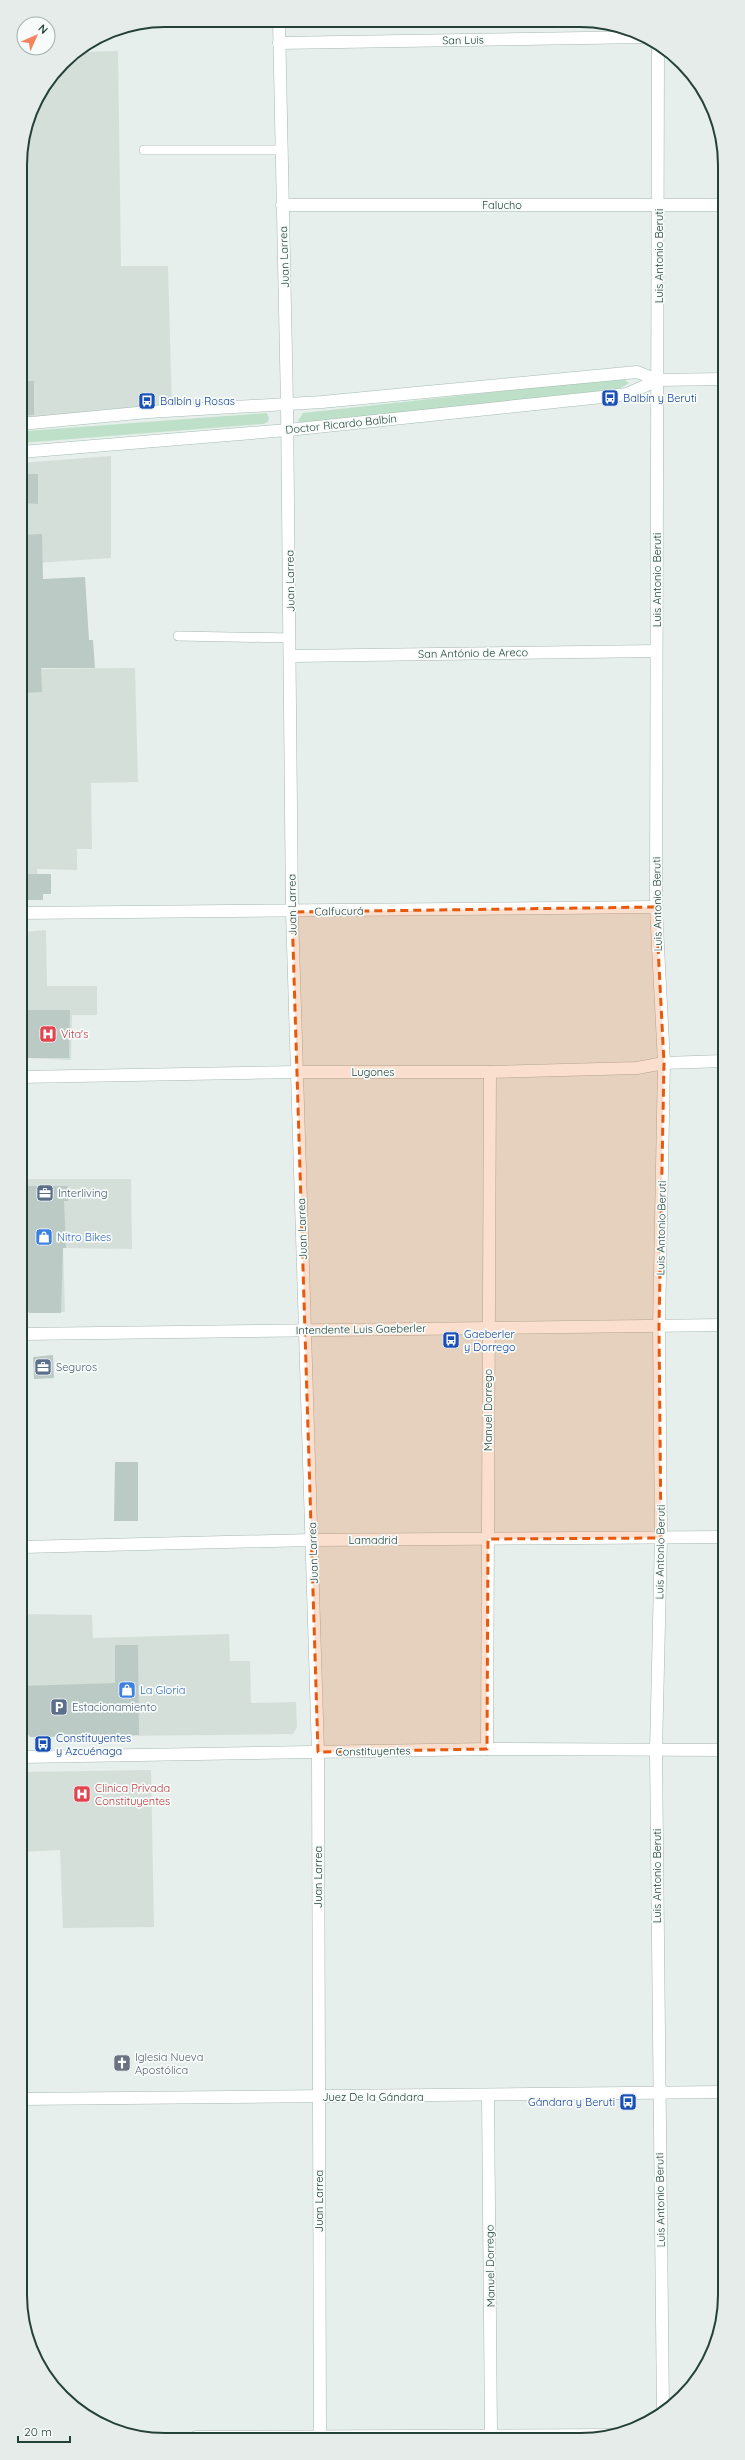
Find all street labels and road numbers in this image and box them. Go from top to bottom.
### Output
street label: San Luis [442,33,484,47]
street label: Falucho [482,198,522,212]
street label: Luis Antonio Beruti [652,209,666,303]
street label: Juan Larrea [276,226,292,288]
street label: Doctor Ricardo Balbín [285,411,397,437]
street label: Luis Antonio Beruti [650,533,664,627]
street label: Juan Larrea [282,550,298,612]
street label: San António de Areco [418,645,528,661]
street label: Luis Antonio Beruti [649,857,665,951]
street label: Juan Larrea [284,874,300,936]
street label: Calfucurá [314,904,364,918]
street label: Lugones [351,1065,395,1079]
street label: Luis Antonio Beruti [653,1181,669,1275]
street label: Juan Larrea [294,1198,310,1260]
street label: Intendente Luis Gaeberler [295,1321,427,1337]
street label: Manuel Dorrego [481,1368,495,1451]
street label: Luis Antonio Beruti [652,1505,668,1599]
street label: Juan Larrea [305,1522,321,1584]
street label: Lamadrid [348,1533,398,1547]
street label: Constituyentes [335,1743,411,1759]
street label: Luis Antonio Beruti [650,1829,664,1923]
street label: Juan Larrea [311,1846,325,1908]
street label: Juez De la Gándara [322,2090,424,2104]
street label: Luis Antonio Beruti [652,2153,668,2247]
street label: Juan Larrea [312,2170,326,2232]
street label: Manuel Dorrego [482,2224,498,2307]

